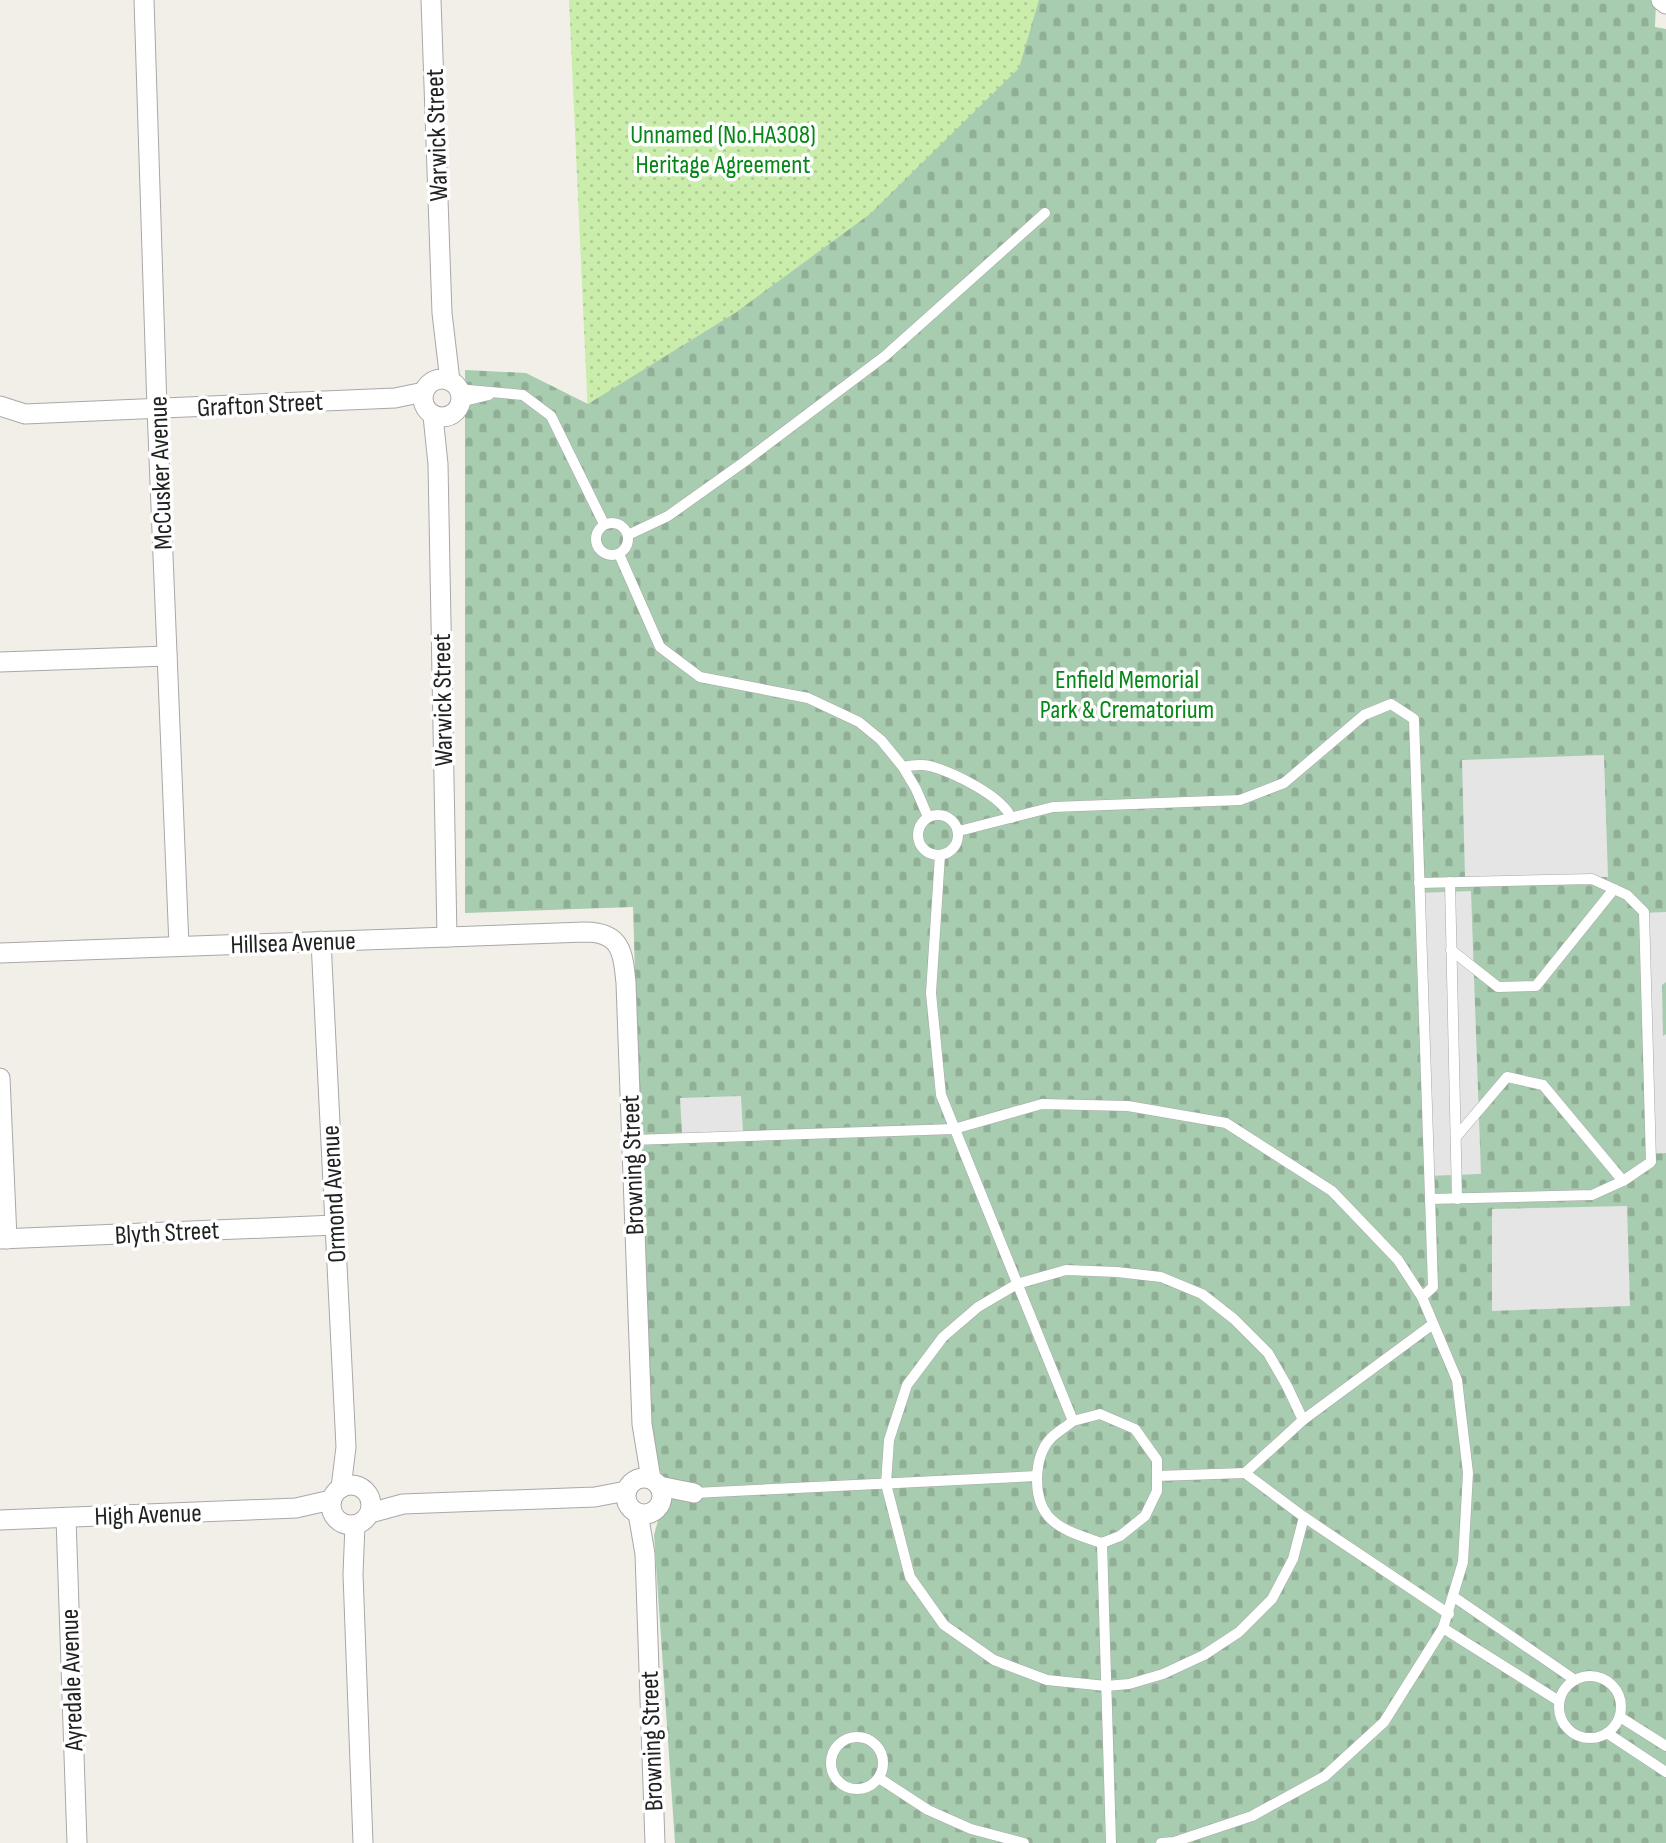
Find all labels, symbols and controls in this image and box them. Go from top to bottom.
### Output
street label: Warwick Street [420,68,455,202]
park label: Unnamed (No.HA308) Heritage Agreement [630,120,816,181]
street label: Grafton Street [196,387,324,424]
street label: McCusker Avenue [143,396,180,550]
street label: Warwick Street [427,633,460,767]
park label: Enfield Memorial Park & Crematorium [1040,665,1214,726]
street label: Hillsea Avenue [230,926,356,961]
street label: Browning Street [616,1094,651,1236]
street label: Ormond Avenue [315,1124,354,1263]
street label: Blyth Street [114,1215,220,1252]
street label: High Avenue [94,1498,202,1533]
street label: Ayredale Avenue [55,1608,91,1753]
street label: Browning Street [635,1670,670,1812]

